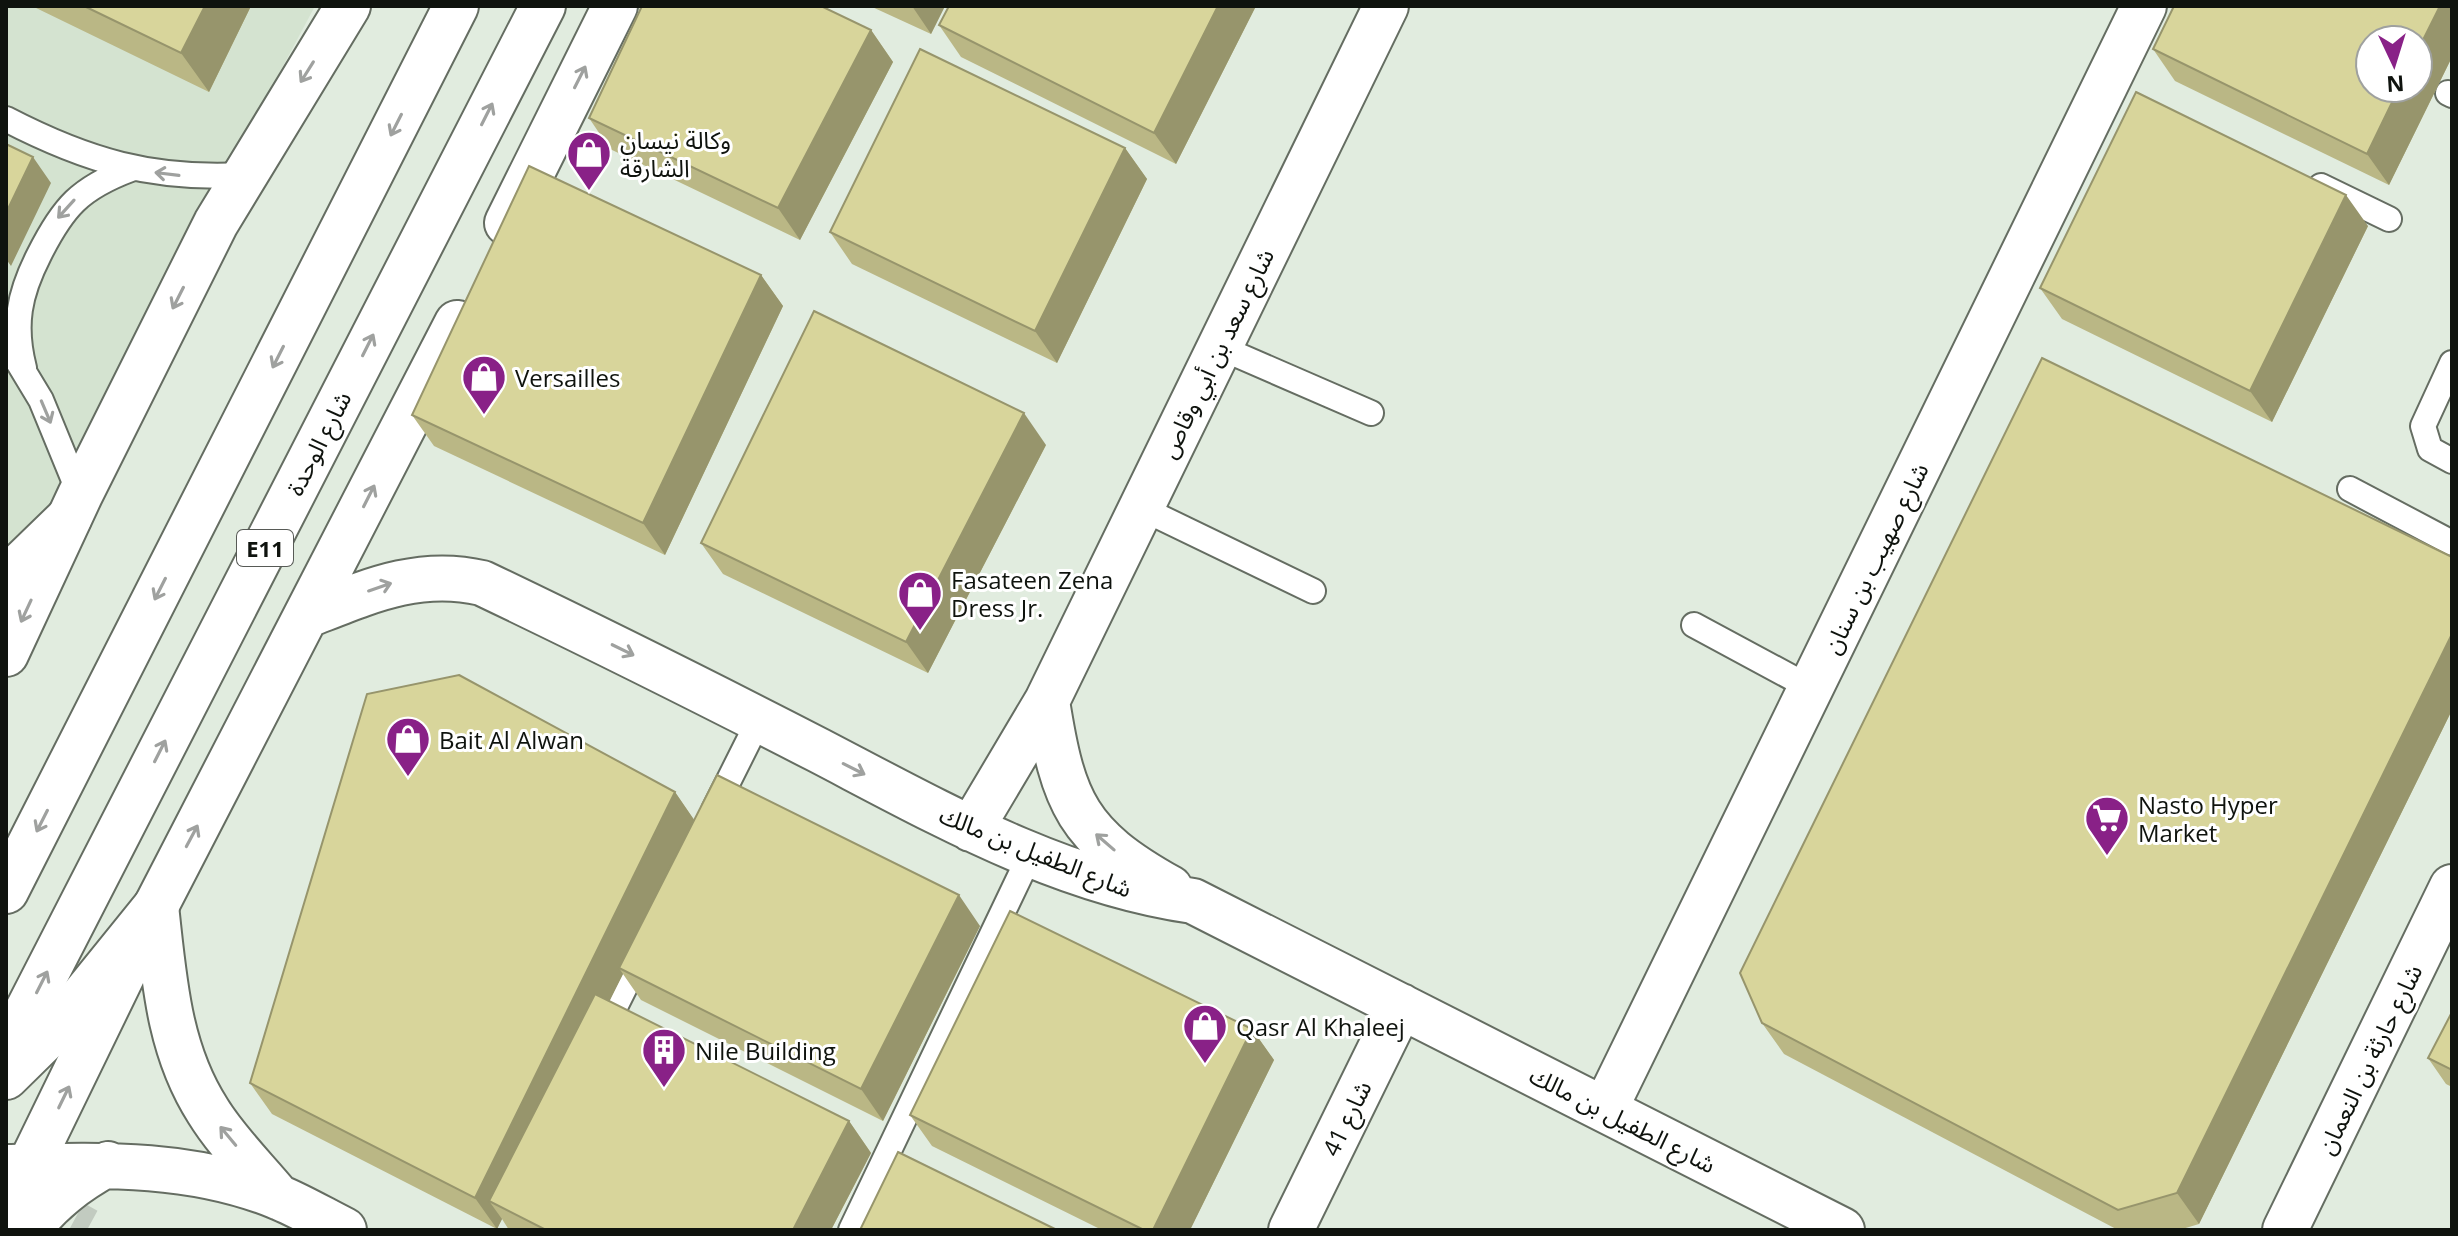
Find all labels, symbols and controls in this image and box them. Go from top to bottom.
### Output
north arrow [2354,24,2434,104]
one-way arrow [299,60,315,83]
one-way arrow [572,65,588,89]
text: N [2385,69,2405,101]
one-way arrow [480,103,496,127]
one-way arrow [387,113,403,137]
place label: وكالة نيسان الشارقة [620,123,731,184]
shop icon: وكالة نيسان الشارقة [565,129,613,192]
one-way arrow [154,167,180,182]
one-way arrow [57,199,75,219]
street label: شارع سعد بن أبي وقاص [1151,243,1284,465]
one-way arrow [170,285,186,309]
one-way arrow [361,334,377,358]
one-way arrow [269,345,285,369]
shop icon: Versailles [460,353,508,416]
place label: Versailles [515,361,620,394]
street label: شارع الوحدة [278,385,360,502]
one-way arrow [39,399,54,424]
street label: شارع صهيب بن سنان [1814,457,1937,660]
one-way arrow [361,484,377,508]
road number: E11 [237,530,293,566]
place label: Fasateen Zena Dress Jr. [951,563,1113,624]
shop icon: Fasateen Zena Dress Jr. [896,569,944,632]
one-way arrow [151,576,167,600]
one-way arrow [367,579,392,594]
one-way arrow [18,599,33,623]
one-way arrow [611,643,635,658]
shop icon: Bait Al Alwan [384,715,432,778]
place label: Bait Al Alwan [439,723,584,756]
one-way arrow [153,740,169,764]
one-way arrow [842,761,866,777]
place label: Nasto Hyper Market [2138,788,2278,849]
supermarket icon: Nasto Hyper Market [2083,794,2131,857]
street label: شارع الطفيل بن مالك [934,797,1137,907]
one-way arrow [33,808,49,832]
one-way arrow [185,825,201,849]
one-way arrow [1096,833,1116,851]
street label: شارع حارثة بن النعمان [2309,959,2431,1160]
one-way arrow [34,971,50,995]
shop icon: Qasr Al Khaleej [1181,1002,1229,1065]
place label: Qasr Al Khaleej [1236,1010,1405,1043]
building icon: Nile Building [640,1026,688,1089]
place label: Nile Building [695,1034,836,1067]
street label: شارع الطفيل بن مالك [1523,1058,1722,1182]
street label: شارع 41 [1314,1075,1380,1162]
one-way arrow [56,1085,72,1109]
one-way arrow [219,1127,237,1147]

